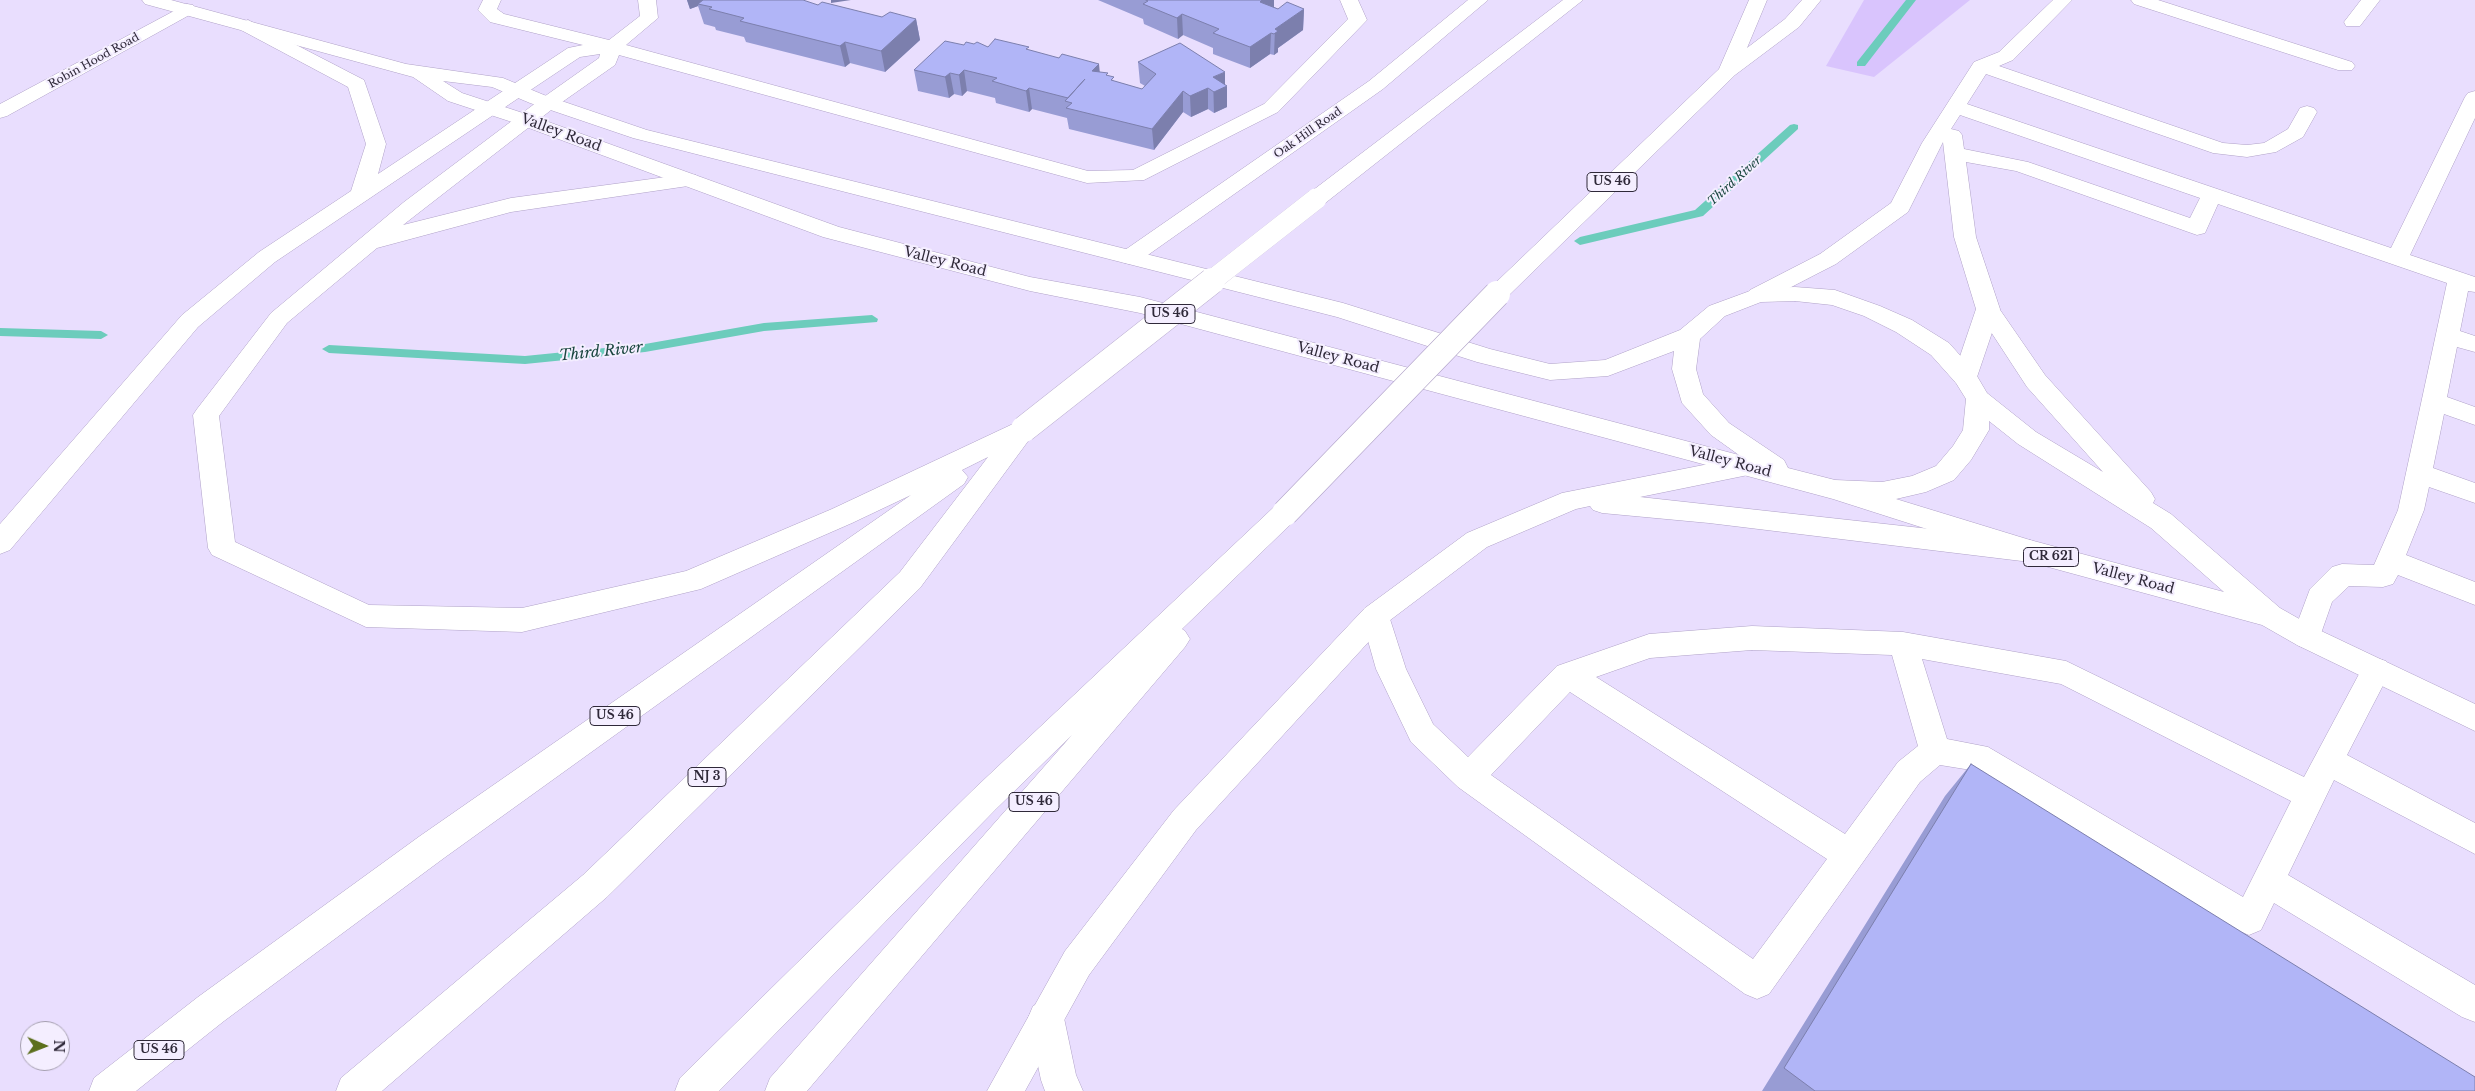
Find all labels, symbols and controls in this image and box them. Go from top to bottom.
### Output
street label: Robin Hood Road [46,31,142,91]
street label: Oak Hill Road [1272,105,1344,161]
street label: Valley Road [518,111,604,155]
water label: Third River [1705,153,1765,209]
road number: US 46 [1587,172,1637,192]
street label: Valley Road [902,244,988,280]
road number: US 46 [1145,304,1195,324]
water label: Third River [558,339,644,365]
street label: Valley Road [1295,339,1381,377]
street label: Valley Road [1687,443,1773,481]
road number: CR 621 [2024,548,2078,566]
street label: Valley Road [2090,560,2176,598]
road number: US 46 [590,706,640,726]
road number: NJ 3 [688,768,726,786]
road number: US 46 [1009,792,1059,812]
north arrow [20,1021,70,1071]
text: N [50,1039,68,1053]
road number: US 46 [134,1040,184,1060]

